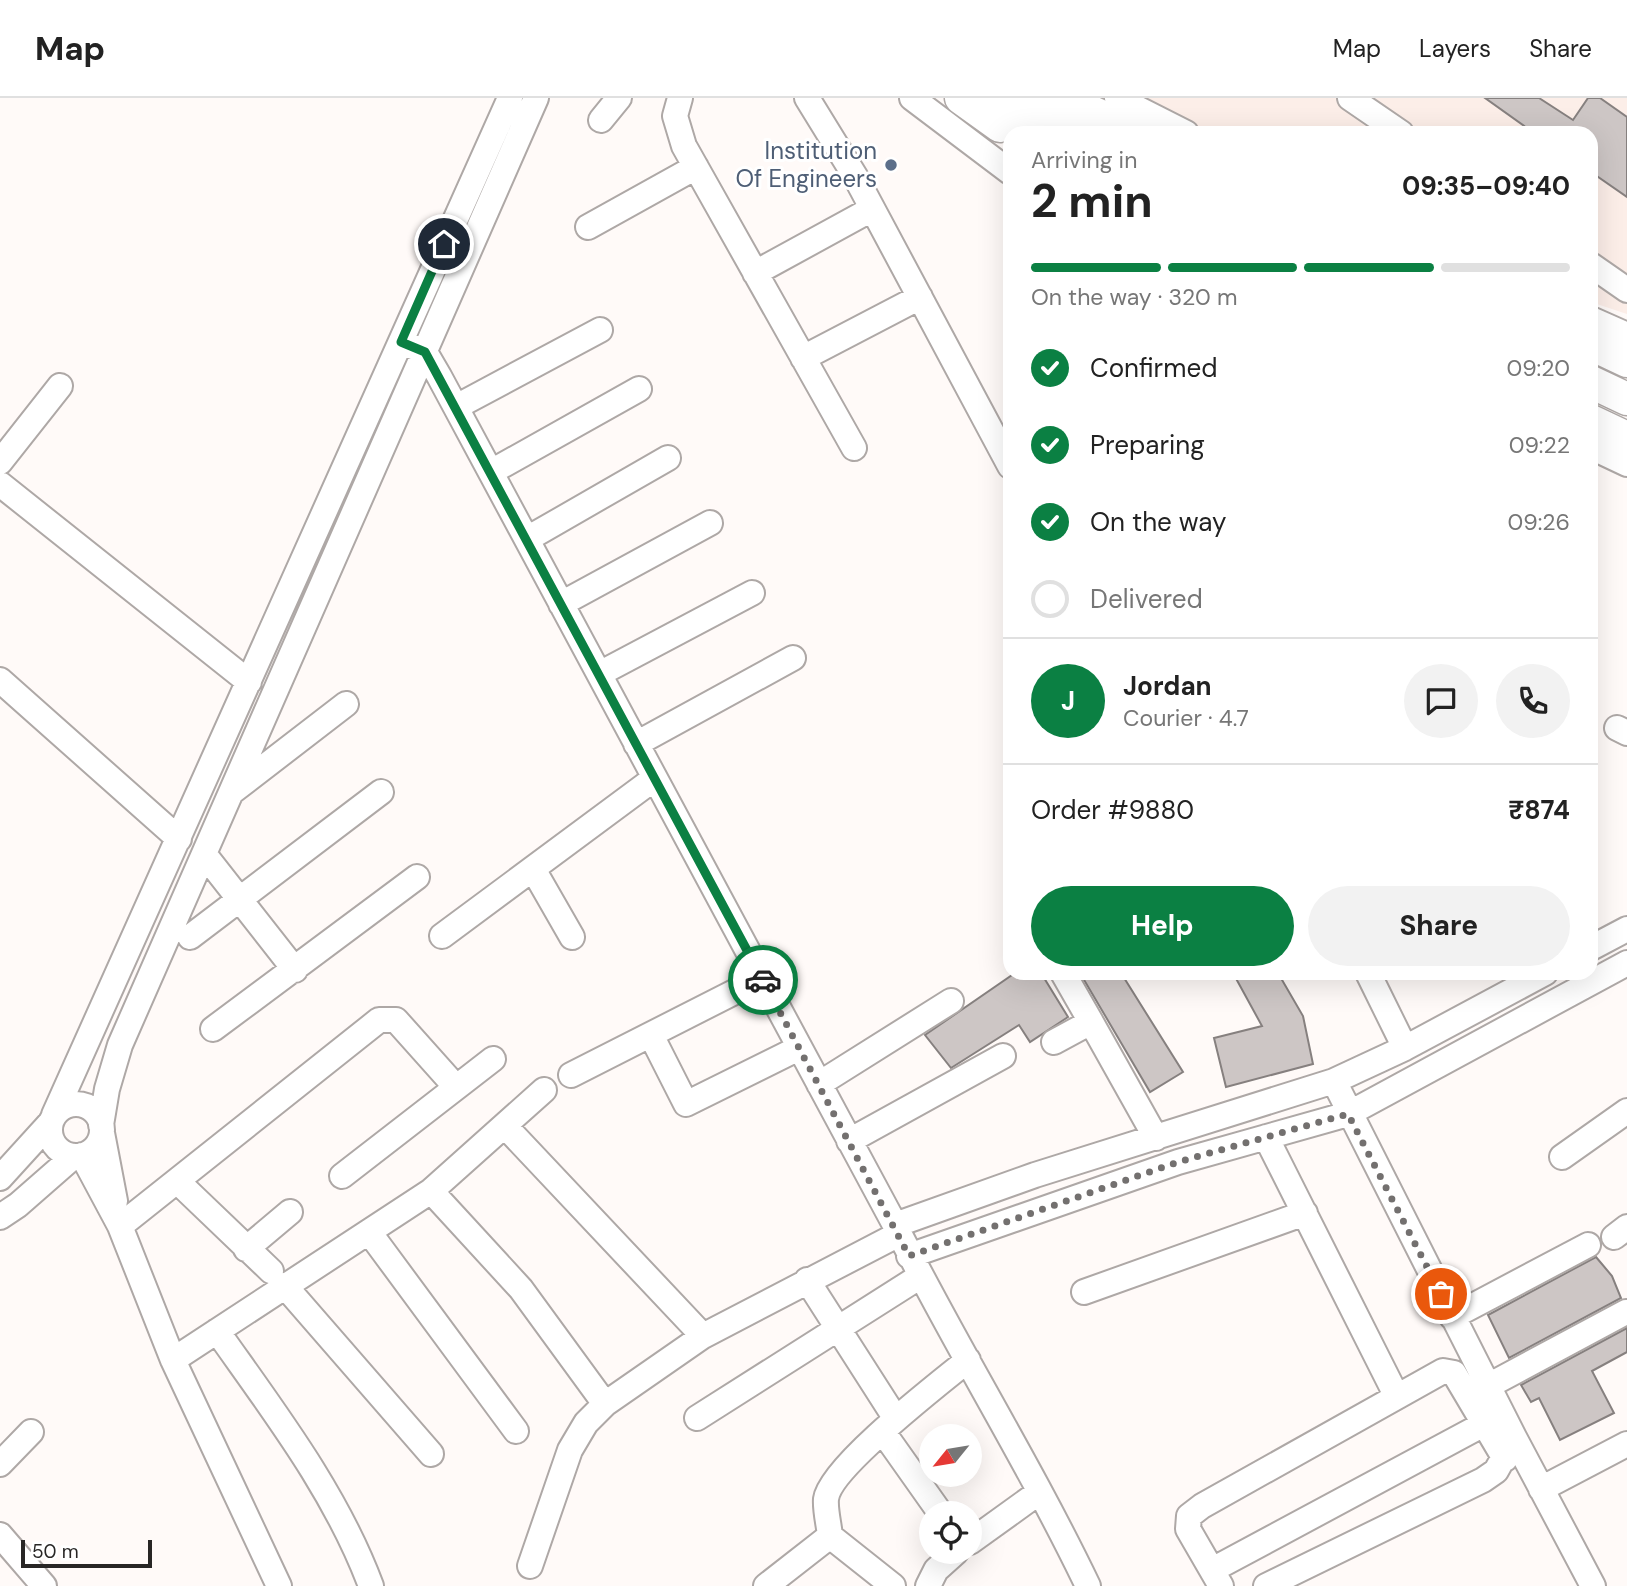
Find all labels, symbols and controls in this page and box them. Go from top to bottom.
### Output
text: Map [35,27,105,70]
text: Map [1333,33,1381,64]
text: Layers [1419,33,1491,64]
text: Share [1529,33,1592,64]
place label: Institution Of Engineers [735,135,877,194]
text: Arriving in [1031,145,1137,175]
marker: Institution Of Engineers [883,157,899,173]
text: 09:35–09:40 [1402,169,1570,203]
text: 2 min [1031,171,1153,231]
pin [414,214,474,274]
icon: home [425,225,463,263]
text: On the way · 320 m [1031,282,1237,312]
icon: check [1031,349,1069,387]
text: Confirmed [1090,351,1217,385]
text: 09:20 [1506,353,1570,383]
icon: check [1031,426,1069,464]
text: Preparing [1090,428,1205,462]
text: 09:22 [1509,430,1570,460]
icon: check [1031,503,1069,541]
text: On the way [1090,505,1226,539]
text: 09:26 [1507,507,1570,537]
text: Delivered [1090,582,1203,616]
button: chat [1404,664,1478,738]
button: phone [1496,664,1570,738]
text: Jordan [1123,669,1212,703]
text: J [1061,684,1075,718]
text: Courier · 4.7 [1123,703,1249,733]
text: Order #9880 [1031,793,1194,827]
text: ₹874 [1508,793,1570,827]
button: Help [1031,886,1294,966]
button: Share [1308,886,1570,966]
courier [728,945,798,1015]
icon: car [744,961,782,999]
pin [1411,1264,1471,1324]
icon: bag [1422,1275,1460,1313]
north arrow [919,1424,982,1488]
map controls [919,1424,982,1564]
button: locate [919,1501,982,1564]
scale bar [21,1537,152,1569]
text: 50 m [32,1539,79,1564]

